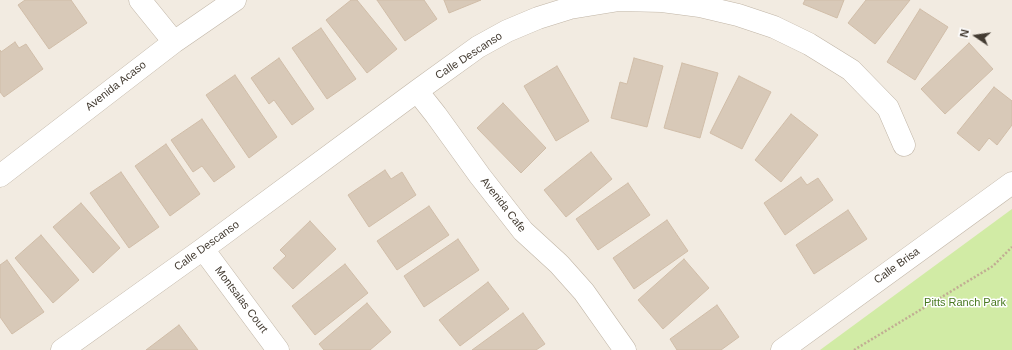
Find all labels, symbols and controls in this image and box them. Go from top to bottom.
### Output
north arrow [956,16,996,56]
text: N [958,28,971,39]
street label: Calle Descanso [433,29,505,83]
street label: Avenida Acaso [83,58,149,114]
street label: Avenida Cafe [478,175,528,235]
street label: Calle Descanso [172,218,242,274]
street label: Calle Brisa [872,245,922,287]
street label: Montsalas Court [212,264,270,336]
park label: Pitts Ranch Park [924,296,1006,310]

